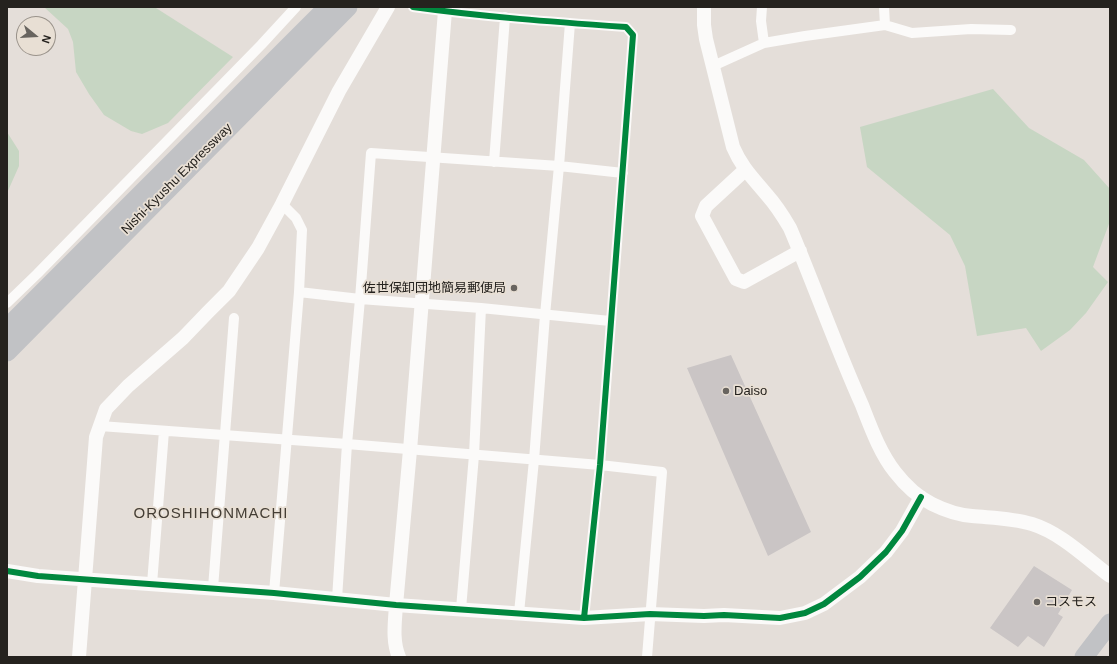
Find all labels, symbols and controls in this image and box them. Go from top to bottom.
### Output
north arrow [16,16,56,56]
text: N [40,34,53,45]
street label: Nishi-Kyushu Expressway [118,120,236,238]
place label: 佐世保卸団地簡易郵便局 [363,280,506,296]
marker: 佐世保卸団地簡易郵便局 [509,283,519,293]
place label: Daiso [734,383,767,399]
marker: Daiso [721,386,731,396]
district label: OROSHIHONMACHI [134,505,288,523]
place label: コスモス [1045,594,1097,610]
marker: コスモス [1032,597,1042,607]

